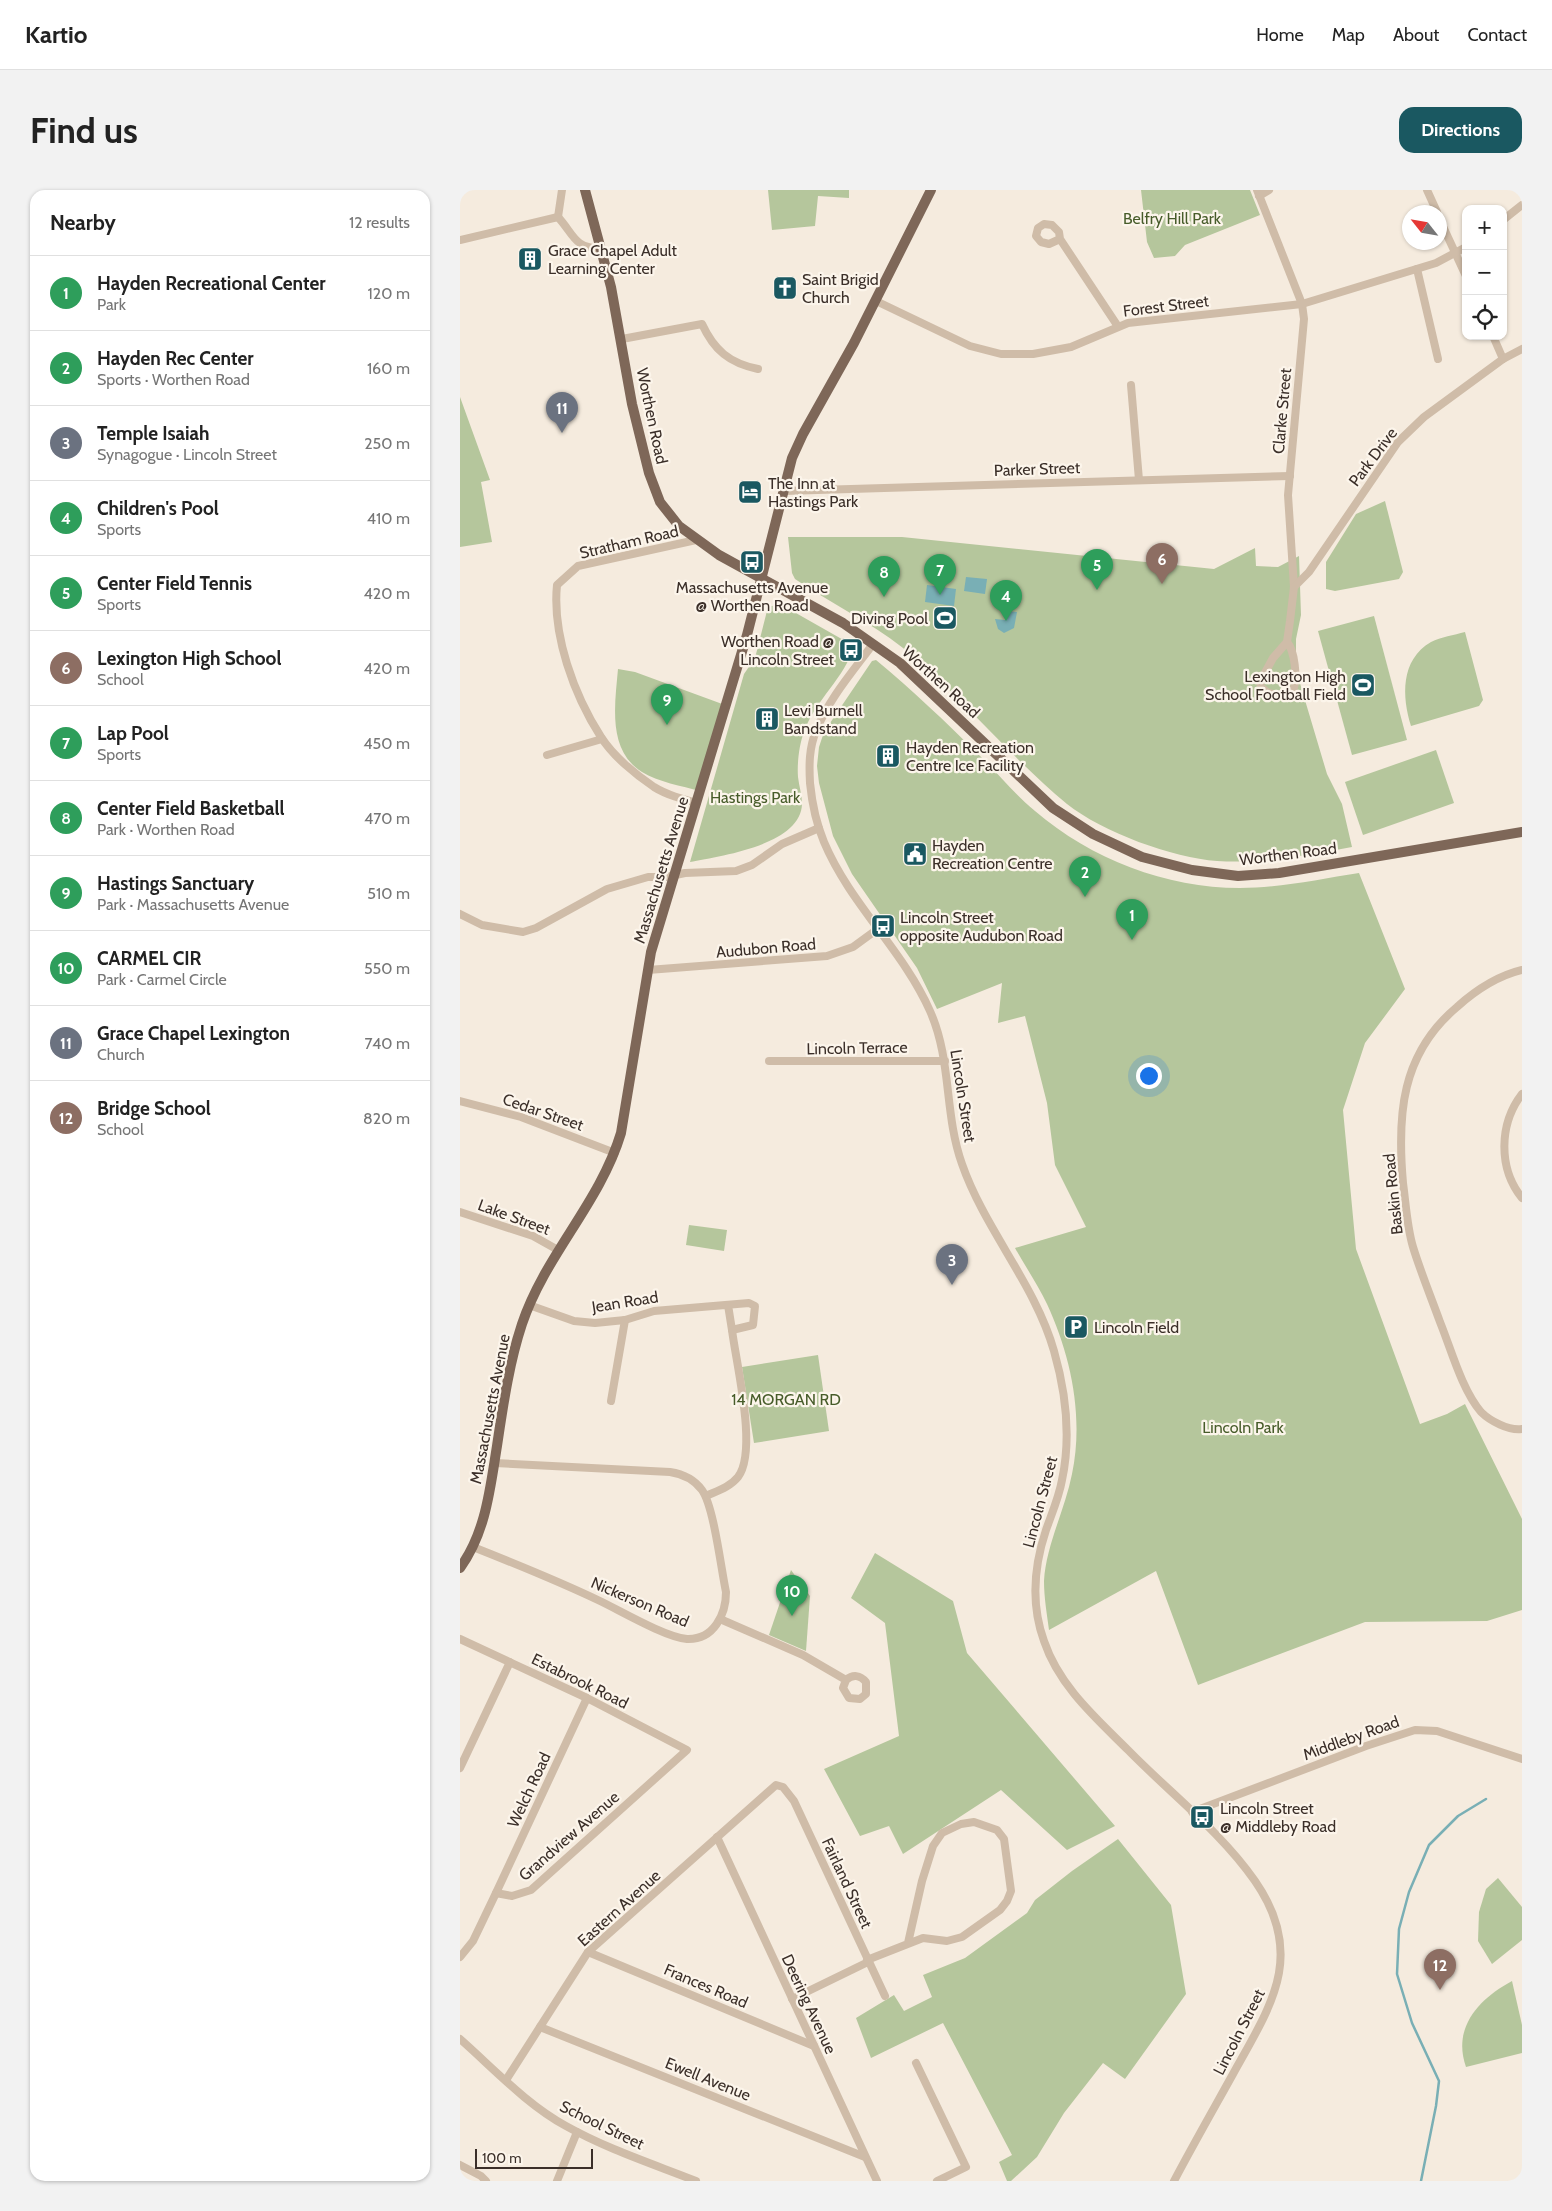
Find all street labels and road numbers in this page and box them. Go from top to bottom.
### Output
street label: Forest Street [1122,291,1211,321]
street label: Worthen Road [633,366,671,466]
street label: Clarke Street [1269,367,1295,455]
street label: Park Drive [1345,424,1401,490]
street label: Parker Street [993,458,1081,480]
street label: Stratham Road [578,521,680,563]
street label: Worthen Road [898,642,984,722]
street label: Massachusetts Avenue [630,794,692,946]
street label: Worthen Road [1238,839,1338,869]
street label: Audubon Road [715,934,817,962]
street label: Lincoln Terrace [806,1038,908,1058]
street label: Lincoln Street [946,1048,980,1144]
street label: Cedar Street [500,1089,586,1135]
street label: Baskin Road [1379,1152,1407,1236]
street label: Lake Street [475,1195,553,1239]
street label: Jean Road [589,1287,660,1317]
street label: Massachusetts Avenue [466,1332,514,1486]
street label: Lincoln Street [1019,1454,1061,1550]
street label: Nickerson Road [588,1573,692,1631]
street label: Estabrook Road [529,1649,631,1713]
street label: Middleby Road [1300,1712,1402,1764]
street label: Welch Road [503,1749,555,1831]
street label: Grandview Avenue [515,1787,623,1885]
street label: Fairland Street [818,1835,876,1932]
street label: Eastern Avenue [574,1866,664,1950]
street label: Deering Avenue [778,1951,840,2057]
street label: Frances Road [661,1960,751,2012]
street label: Lincoln Street [1209,1985,1269,2078]
street label: Ewell Avenue [663,2053,753,2105]
street label: School Street [557,2096,648,2154]

